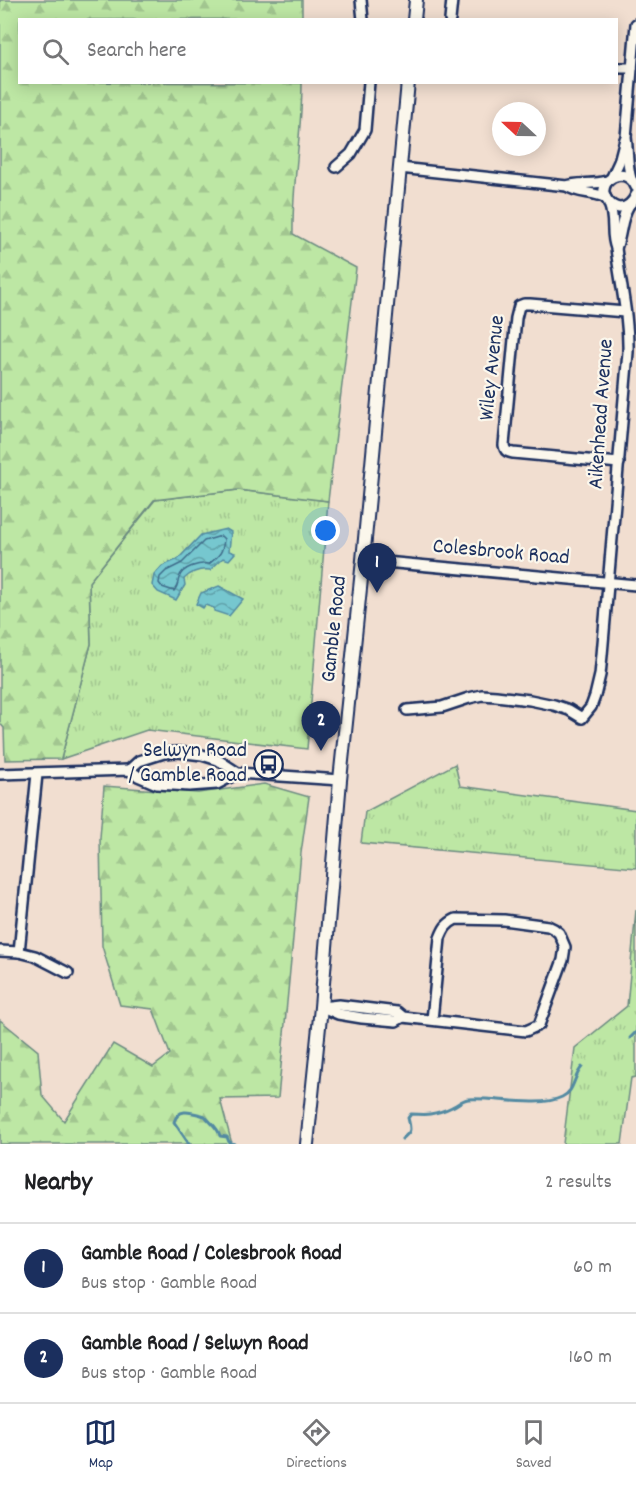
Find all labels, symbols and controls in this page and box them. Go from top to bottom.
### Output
search box [18,18,618,84]
icon: search [39,35,72,68]
text: Search here [87,36,186,67]
north arrow [492,102,546,156]
street label: Wiley Avenue [472,314,514,422]
street label: Aikenhead Avenue [581,338,623,490]
your location [311,516,340,545]
street label: Colesbrook Road [431,532,571,574]
pin: 1 [358,544,397,593]
street label: Gamble Road [314,574,356,684]
pin: 2 [302,702,340,751]
place label: Selwyn Road / Gamble Road [129,736,247,792]
bus stop icon: Selwyn Road / Gamble Road [252,748,284,780]
text: Nearby [24,1165,92,1202]
text: 2 results [545,1169,612,1197]
text: Gamble Road / Colesbrook Road [81,1239,342,1270]
text: 1 [41,1254,46,1282]
text: 60 m [573,1254,612,1282]
text: Bus stop · Gamble Road [81,1270,257,1298]
text: Gamble Road / Selwyn Road [81,1329,309,1360]
text: 2 [39,1344,48,1372]
text: 160 m [569,1344,612,1372]
text: Bus stop · Gamble Road [81,1360,257,1388]
tab: Map [84,1416,117,1475]
tab: Directions [286,1416,347,1475]
tab: Saved [516,1416,552,1475]

